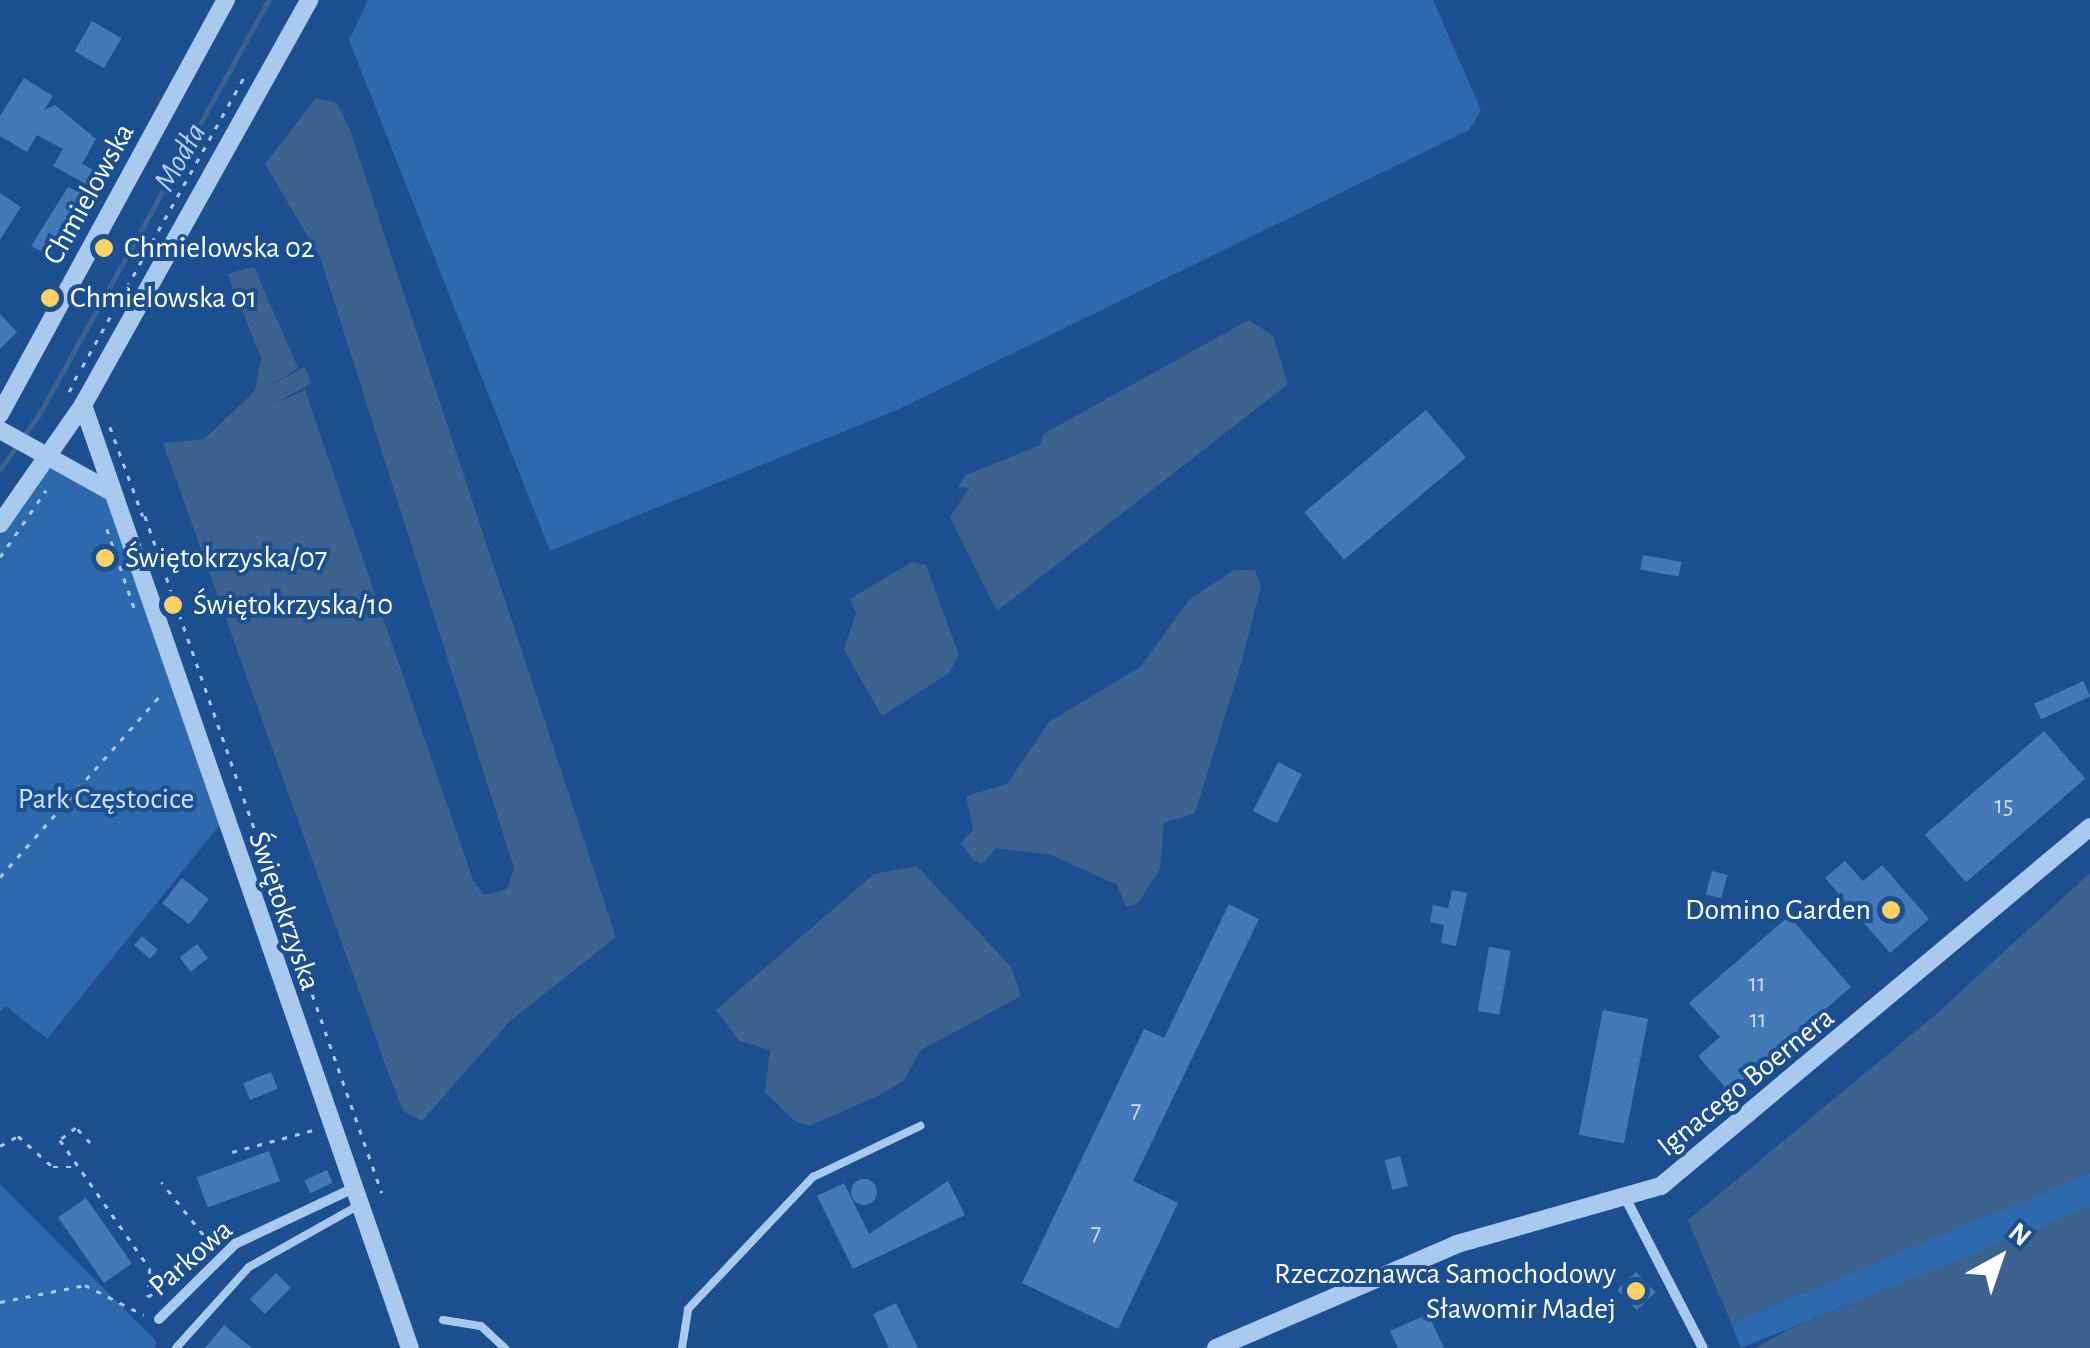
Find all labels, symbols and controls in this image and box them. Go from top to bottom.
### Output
water label: Modła [145,116,215,198]
street label: Chmielowska [35,117,143,271]
place label: Chmielowska 02 [124,230,314,266]
marker: Chmielowska 02 [93,237,115,259]
place label: Chmielowska 01 [70,280,257,316]
marker: Chmielowska 01 [39,287,61,309]
place label: Świętokrzyska/07 [125,540,327,576]
marker: Świętokrzyska/07 [94,547,116,569]
place label: Świętokrzyska/10 [193,587,393,623]
marker: Świętokrzyska/10 [162,594,184,616]
park label: Park Częstocice [18,781,194,817]
house number: 15 [1994,791,2014,821]
street label: Świętokrzyska [240,827,328,995]
place label: Domino Garden [1685,892,1871,928]
marker: Domino Garden [1880,899,1902,921]
house number: 11 [1748,969,1766,999]
street label: Ignacego Boernera [1650,1000,1842,1164]
house number: 11 [1749,1005,1767,1035]
house number: 7 [1131,1095,1141,1125]
north arrow [1950,1208,2050,1308]
street label: Parkowa [142,1212,240,1304]
house number: 7 [1091,1218,1101,1248]
text: N [2003,1218,2036,1252]
place label: Rzeczoznawca Samochodowy Sławomir Madej [1274,1256,1616,1326]
marker: Rzeczoznawca Samochodowy Sławomir Madej [1625,1280,1647,1302]

